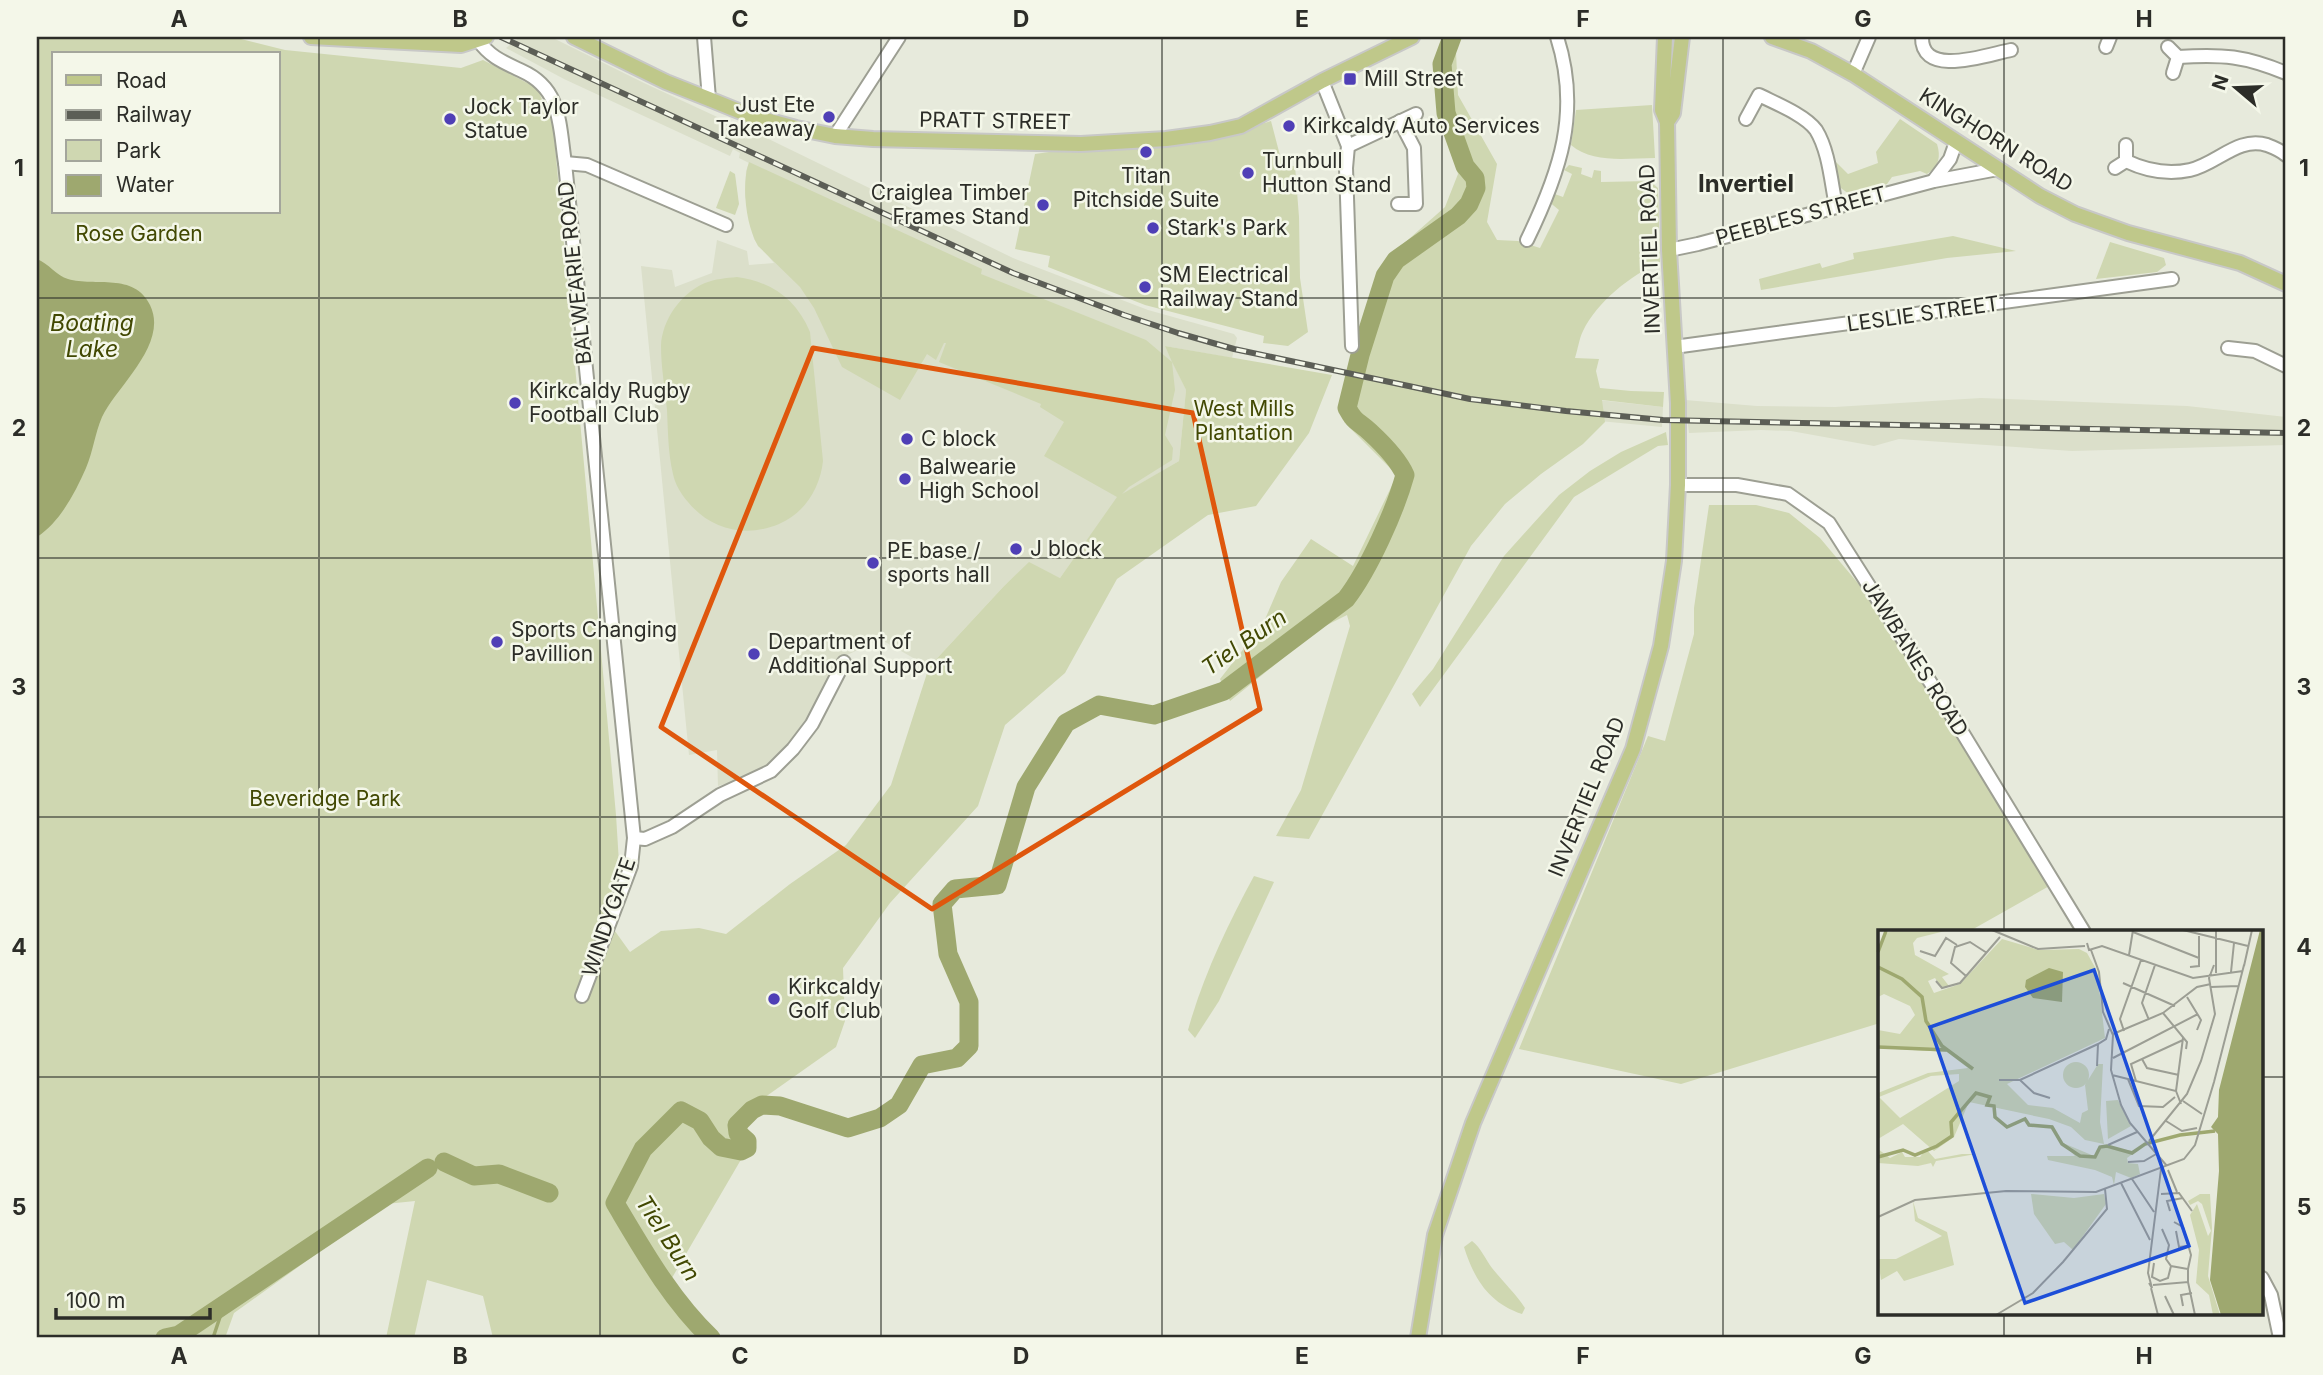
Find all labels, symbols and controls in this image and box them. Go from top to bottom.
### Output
text: A [170,5,188,33]
text: B [452,5,468,33]
text: C [731,5,749,33]
text: D [1013,5,1029,33]
text: E [1295,5,1309,33]
text: F [1576,5,1590,33]
text: G [1854,5,1872,33]
text: H [2135,5,2153,33]
legend [52,52,280,214]
north arrow [2200,52,2270,122]
place label: Mill Street [1364,66,1464,91]
text: Road [116,68,167,93]
marker: Mill Street [1342,71,1358,87]
text: N [2207,72,2234,93]
street label: KINGHORN ROAD [1915,82,2078,197]
place label: Just Ete Takeaway [715,92,815,141]
place label: Jock Taylor Statue [464,94,579,143]
text: Railway [116,102,192,127]
street label: PRATT STREET [919,107,1071,134]
marker: Just Ete Takeaway [821,109,837,125]
marker: Jock Taylor Statue [442,111,458,127]
place label: Kirkcaldy Auto Services [1303,113,1540,138]
marker: Kirkcaldy Auto Services [1281,118,1297,134]
text: Park [116,138,161,163]
marker: Titan Pitchside Suite [1138,144,1154,160]
place label: Turnbull Hutton Stand [1262,148,1391,197]
text: 1 [14,154,24,182]
text: 1 [2299,154,2309,182]
place label: Titan Pitchside Suite [1073,163,1219,212]
street label: INVERTIEL ROAD [1634,164,1665,334]
marker: Turnbull Hutton Stand [1240,165,1256,181]
district label: Invertiel [1698,169,1794,198]
text: Water [116,172,174,197]
street label: BALWEARIE ROAD [552,180,597,366]
place label: Craiglea Timber Frames Stand [871,180,1029,229]
street label: PEEBLES STREET [1713,181,1889,250]
marker: Craiglea Timber Frames Stand [1035,197,1051,213]
place label: Stark's Park [1167,215,1288,240]
marker: Stark's Park [1145,220,1161,236]
park label: Rose Garden [75,221,203,246]
place label: SM Electrical Railway Stand [1159,262,1298,311]
marker: SM Electrical Railway Stand [1137,279,1153,295]
street label: LESLIE STREET [1845,290,2001,337]
water label: Boating Lake [50,309,134,363]
place label: Kirkcaldy Rugby Football Club [529,378,691,427]
marker: Kirkcaldy Rugby Football Club [507,395,523,411]
park label: West Mills Plantation [1193,396,1295,445]
text: 2 [12,414,26,442]
text: 2 [2297,414,2311,442]
place label: C block [921,426,997,451]
marker: C block [899,431,915,447]
place label: Balwearie High School [919,454,1039,503]
marker: Balwearie High School [897,471,913,487]
place label: J block [1030,536,1102,561]
place label: PE base / sports hall [887,538,990,587]
marker: J block [1008,541,1024,557]
marker: PE base / sports hall [865,555,881,571]
street label: JAWBANES ROAD [1857,575,1974,741]
water label: Tiel Burn [1196,603,1292,681]
place label: Sports Changing Pavillion [511,617,677,666]
place label: Department of Additional Support [768,629,952,678]
marker: Sports Changing Pavillion [489,634,505,650]
marker: Department of Additional Support [746,646,762,662]
text: 3 [12,673,26,701]
text: 3 [2297,673,2311,701]
street label: INVERTIEL ROAD [1543,713,1630,880]
park label: Beveridge Park [249,786,401,811]
street label: WINDYGATE [576,854,641,980]
inset map [1878,930,2264,1316]
text: 4 [11,933,27,961]
text: 4 [2296,933,2312,961]
place label: Kirkcaldy Golf Club [788,974,881,1023]
marker: Kirkcaldy Golf Club [766,991,782,1007]
water label: Tiel Burn [630,1190,706,1286]
text: 5 [12,1193,26,1221]
text: 5 [2297,1193,2311,1221]
scale bar [56,1277,210,1321]
text: 100 m [66,1288,125,1313]
text: A [170,1342,188,1370]
text: B [452,1342,468,1370]
text: C [731,1342,749,1370]
text: D [1013,1342,1029,1370]
text: E [1295,1342,1309,1370]
text: F [1576,1342,1590,1370]
text: G [1854,1342,1872,1370]
text: H [2135,1342,2153,1370]

